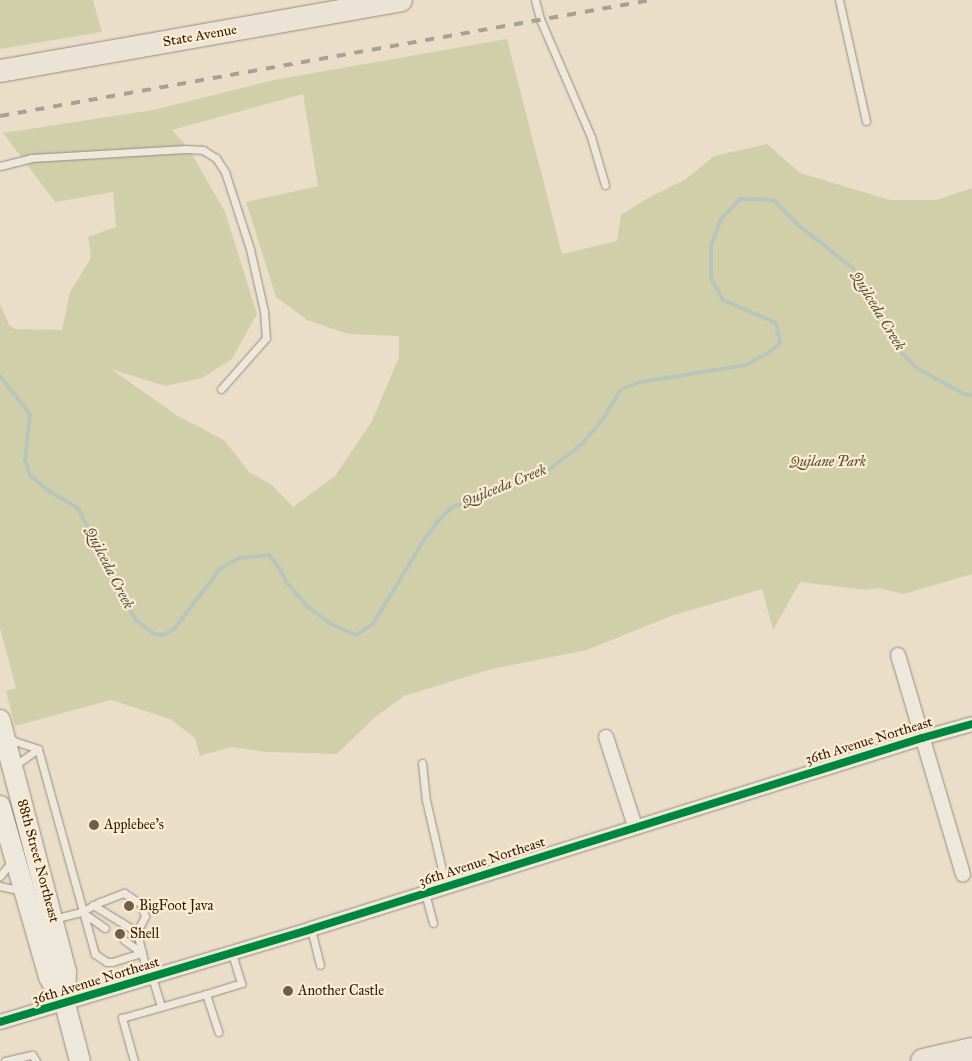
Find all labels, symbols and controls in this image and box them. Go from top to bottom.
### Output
street label: State Avenue [162,21,238,51]
water label: Quilceda Creek [847,268,909,354]
park label: Quilane Park [790,454,866,470]
water label: Quilceda Creek [459,461,549,511]
water label: Quilceda Creek [81,524,137,612]
street label: 36th Avenue Northeast [803,714,935,768]
street label: 88th Street Northeast [13,798,63,924]
place label: Applebee's [104,817,164,833]
marker: Applebee's [88,819,100,831]
street label: 36th Avenue Northeast [417,834,547,890]
place label: BigFoot Java [139,898,213,914]
marker: BigFoot Java [123,900,135,912]
place label: Shell [130,926,159,942]
marker: Shell [114,928,126,940]
street label: 36th Avenue Northeast [30,954,162,1008]
place label: Another Castle [298,983,384,999]
marker: Another Castle [282,985,294,997]

